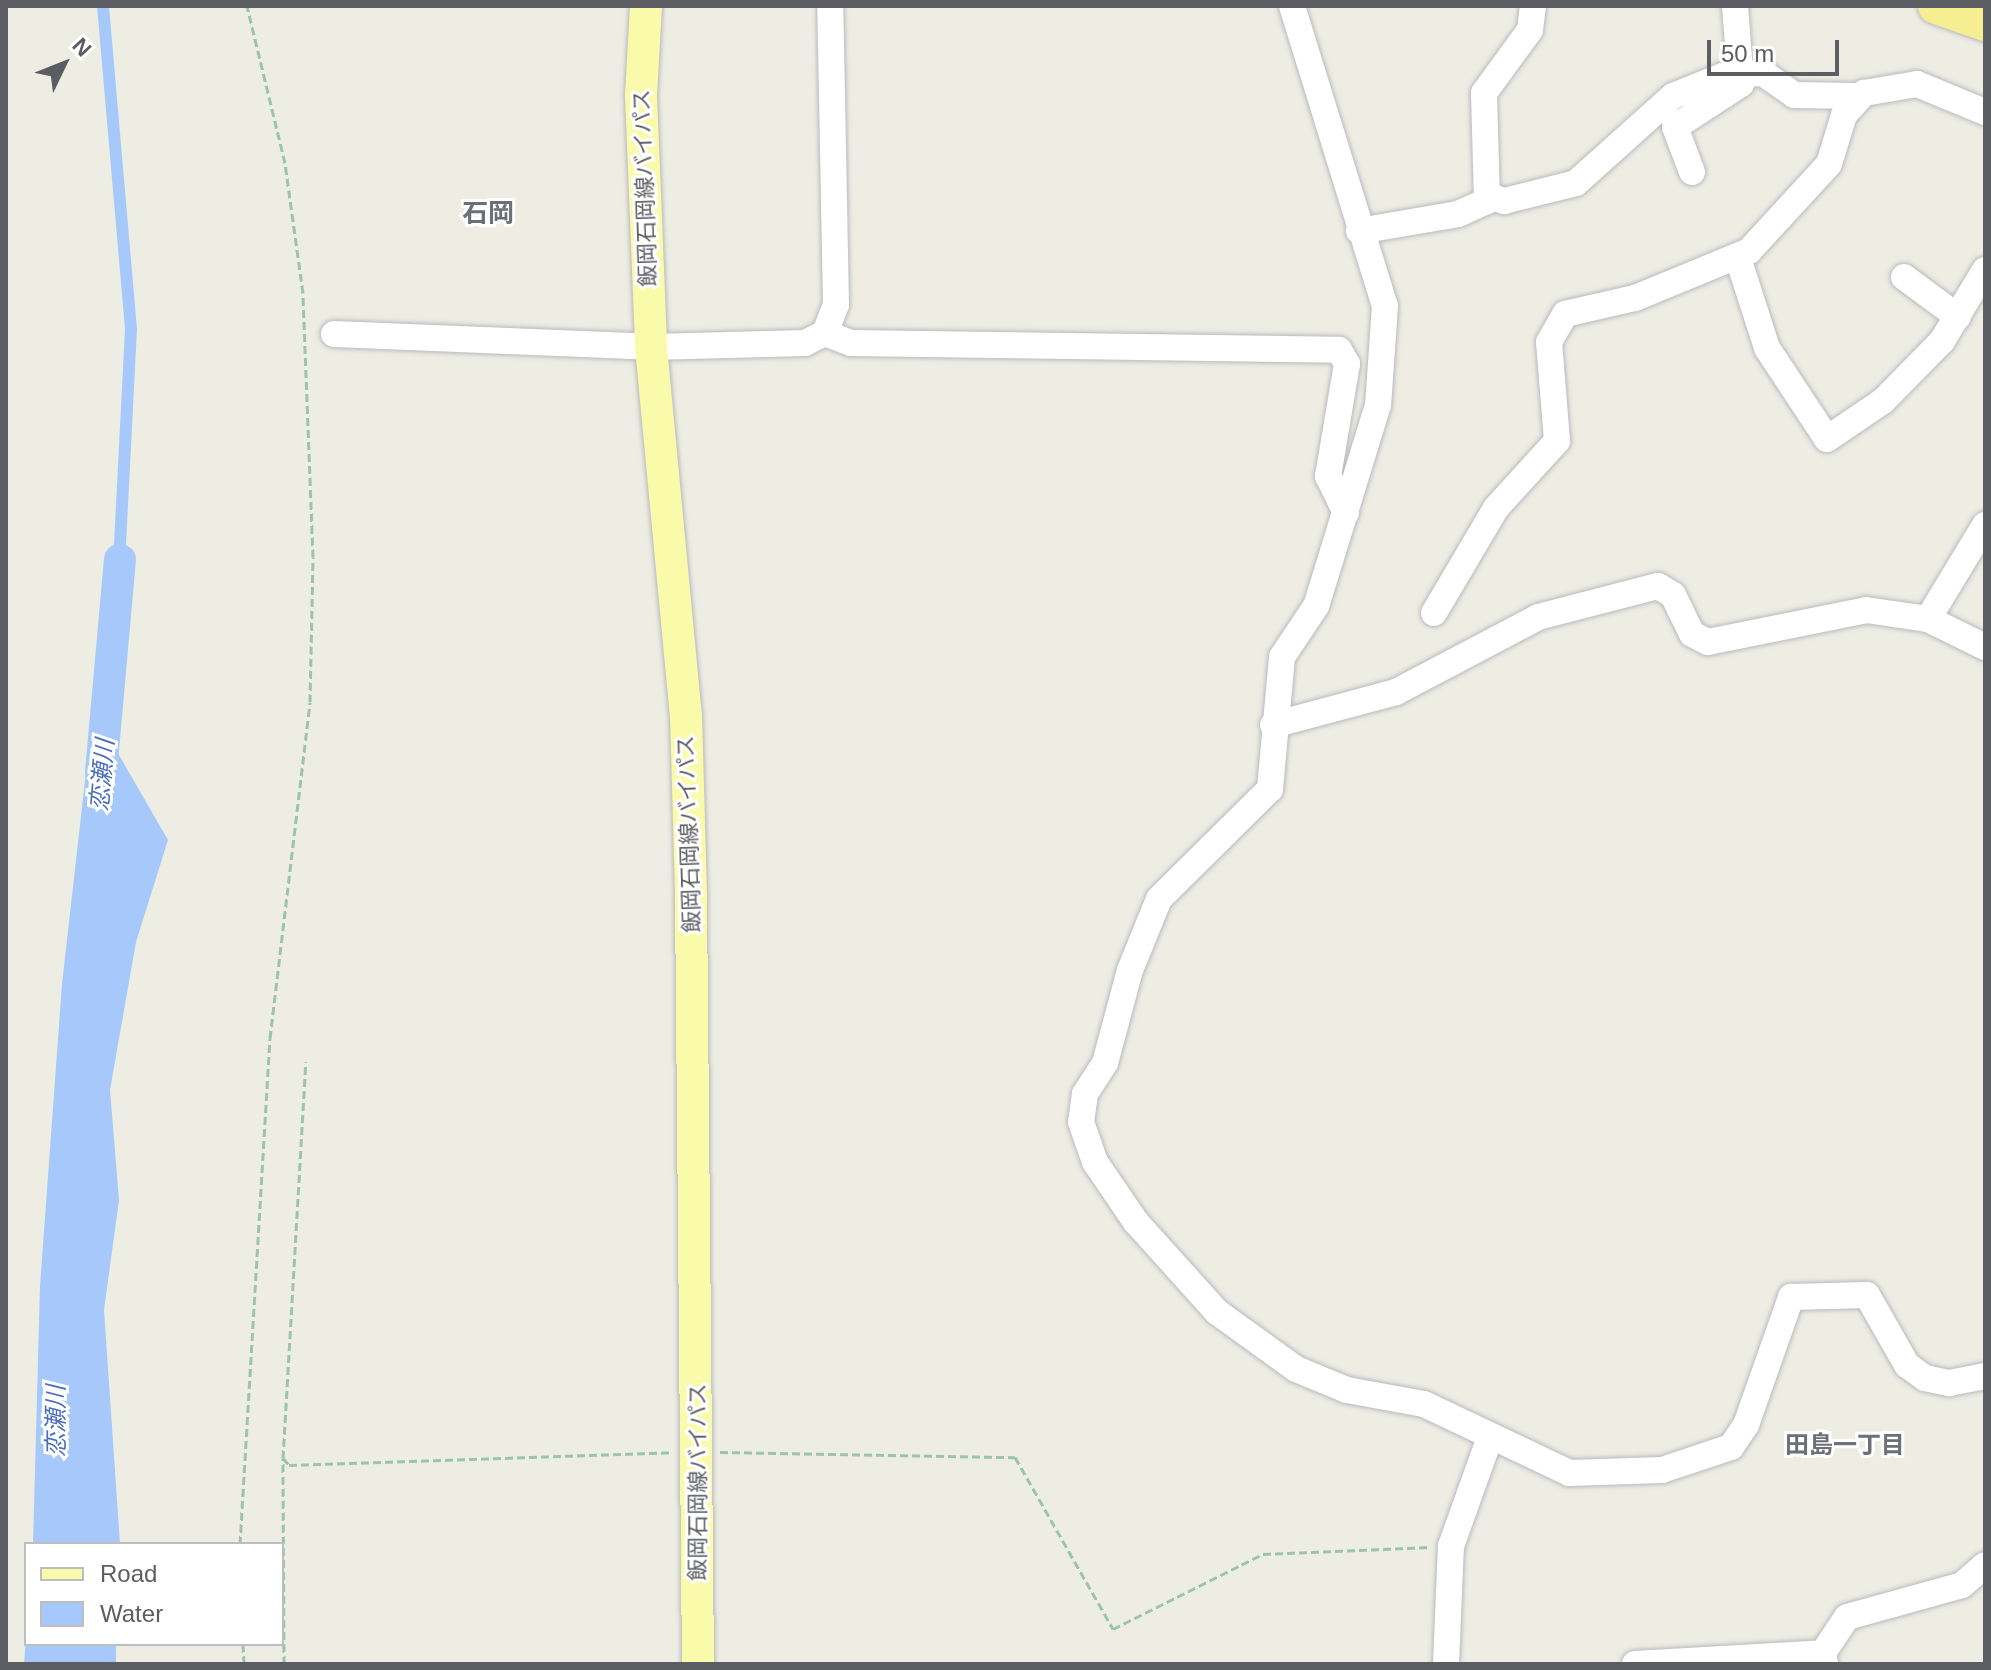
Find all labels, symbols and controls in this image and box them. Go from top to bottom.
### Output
north arrow [24,24,104,104]
scale bar [1711,24,1843,74]
text: N [67,33,96,62]
text: 50 m [1721,40,1774,67]
street label: 飯岡石岡線バイパス [628,89,662,287]
district label: 石岡 [462,198,514,230]
street label: 飯岡石岡線バイパス [672,735,706,933]
water label: 恋瀬川 [85,738,119,812]
street label: 飯岡石岡線バイパス [685,1383,711,1581]
water label: 恋瀬川 [42,1385,70,1457]
district label: 田島一丁目 [1785,1431,1905,1459]
legend [24,1542,284,1646]
text: Road [100,1560,157,1587]
text: Water [100,1600,163,1627]

